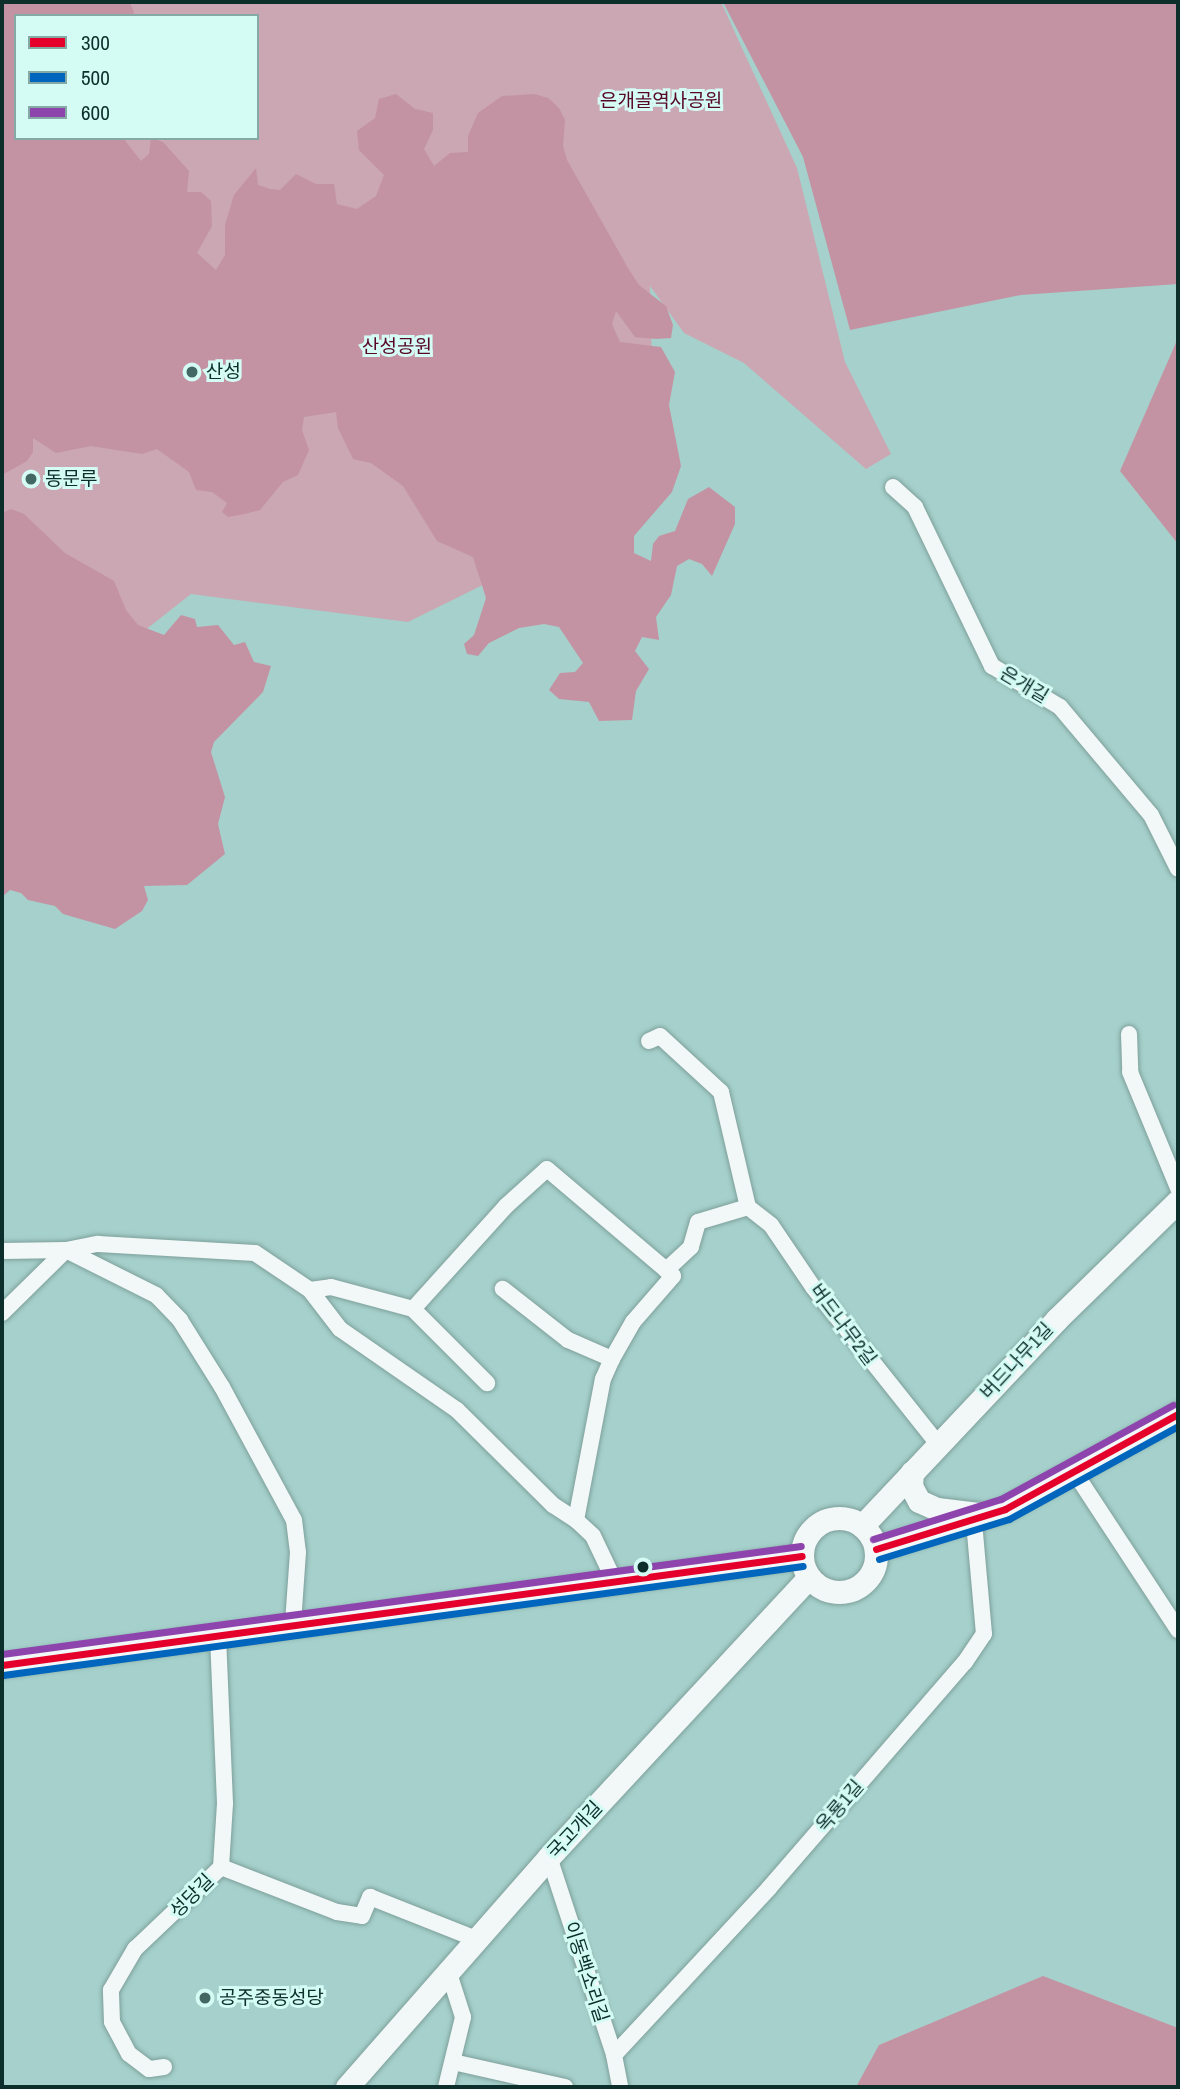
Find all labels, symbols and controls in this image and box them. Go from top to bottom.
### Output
legend [14,14,259,140]
text: 300 [81,28,110,57]
text: 500 [81,63,110,92]
park label: 은개골역사공원 [600,90,722,112]
text: 600 [81,98,110,127]
park label: 산성공원 [362,336,432,358]
place label: 산성 [206,361,241,383]
marker: 산성 [184,364,200,380]
place label: 동문루 [45,468,97,490]
marker: 동문루 [23,471,39,487]
street label: 은개길 [996,662,1052,708]
street label: 버드나무2길 [805,1280,881,1370]
street label: 버드나무1길 [976,1318,1058,1404]
unlabelled marker [636,1560,650,1574]
street label: 옥룡1길 [811,1775,869,1837]
street label: 국고개길 [543,1797,607,1863]
street label: 성당길 [165,1869,219,1923]
street label: 이동백소리길 [559,1919,613,2025]
place label: 공주중동성당 [219,1987,324,2009]
marker: 공주중동성당 [197,1990,213,2006]

